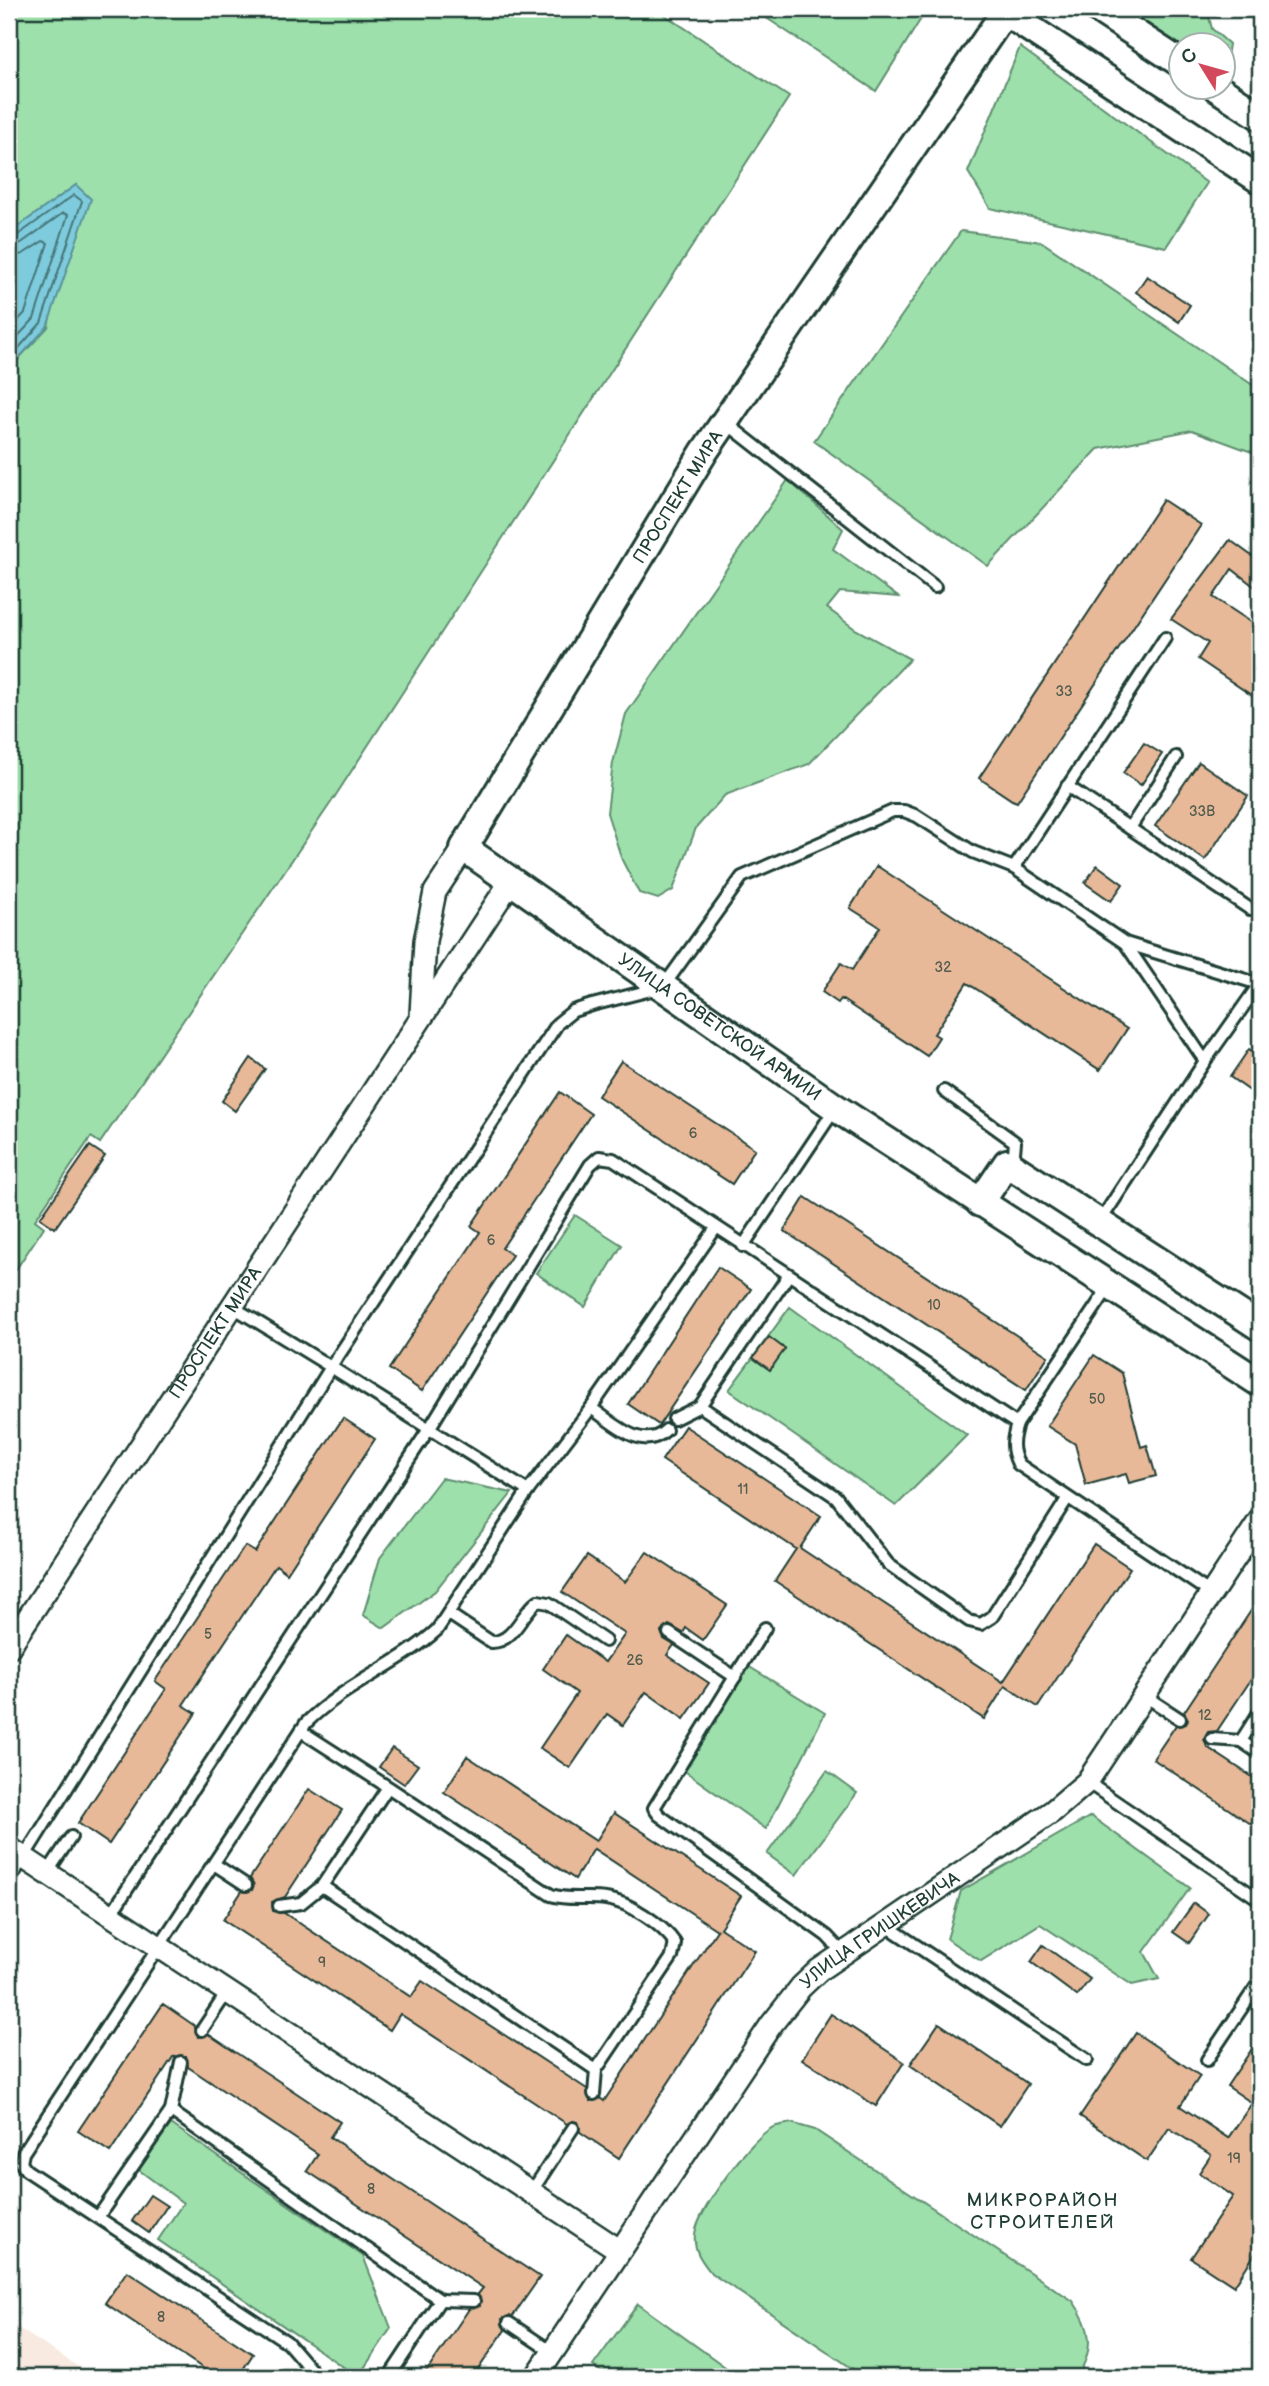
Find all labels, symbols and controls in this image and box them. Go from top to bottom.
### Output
north arrow [1168,32,1238,102]
text: С [1176,44,1203,69]
street label: ПРОСПЕКТ МИРА [629,427,727,567]
house number: 33 [1055,683,1073,700]
house number: 33В [1189,803,1215,820]
street label: УЛИЦА СОВЕТСКОЙ АРМИИ [614,949,825,1105]
house number: 32 [935,959,952,976]
house number: 6 [689,1125,698,1142]
house number: 6 [487,1232,496,1249]
street label: ПРОСПЕКТ МИРА [164,1263,266,1402]
house number: 10 [927,1297,941,1314]
house number: 50 [1089,1391,1105,1408]
house number: 11 [738,1481,748,1498]
house number: 5 [204,1626,212,1643]
house number: 26 [627,1652,644,1669]
house number: 12 [1198,1707,1213,1724]
street label: УЛИЦА ГРИШКЕВИЧА [796,1867,963,1993]
house number: 9 [318,1954,326,1971]
house number: 19 [1227,2150,1241,2167]
house number: 8 [367,2181,375,2198]
district label: МИКРОРАЙОН СТРОИТЕЛЕЙ [966,2189,1120,2234]
house number: 8 [157,2309,165,2326]

